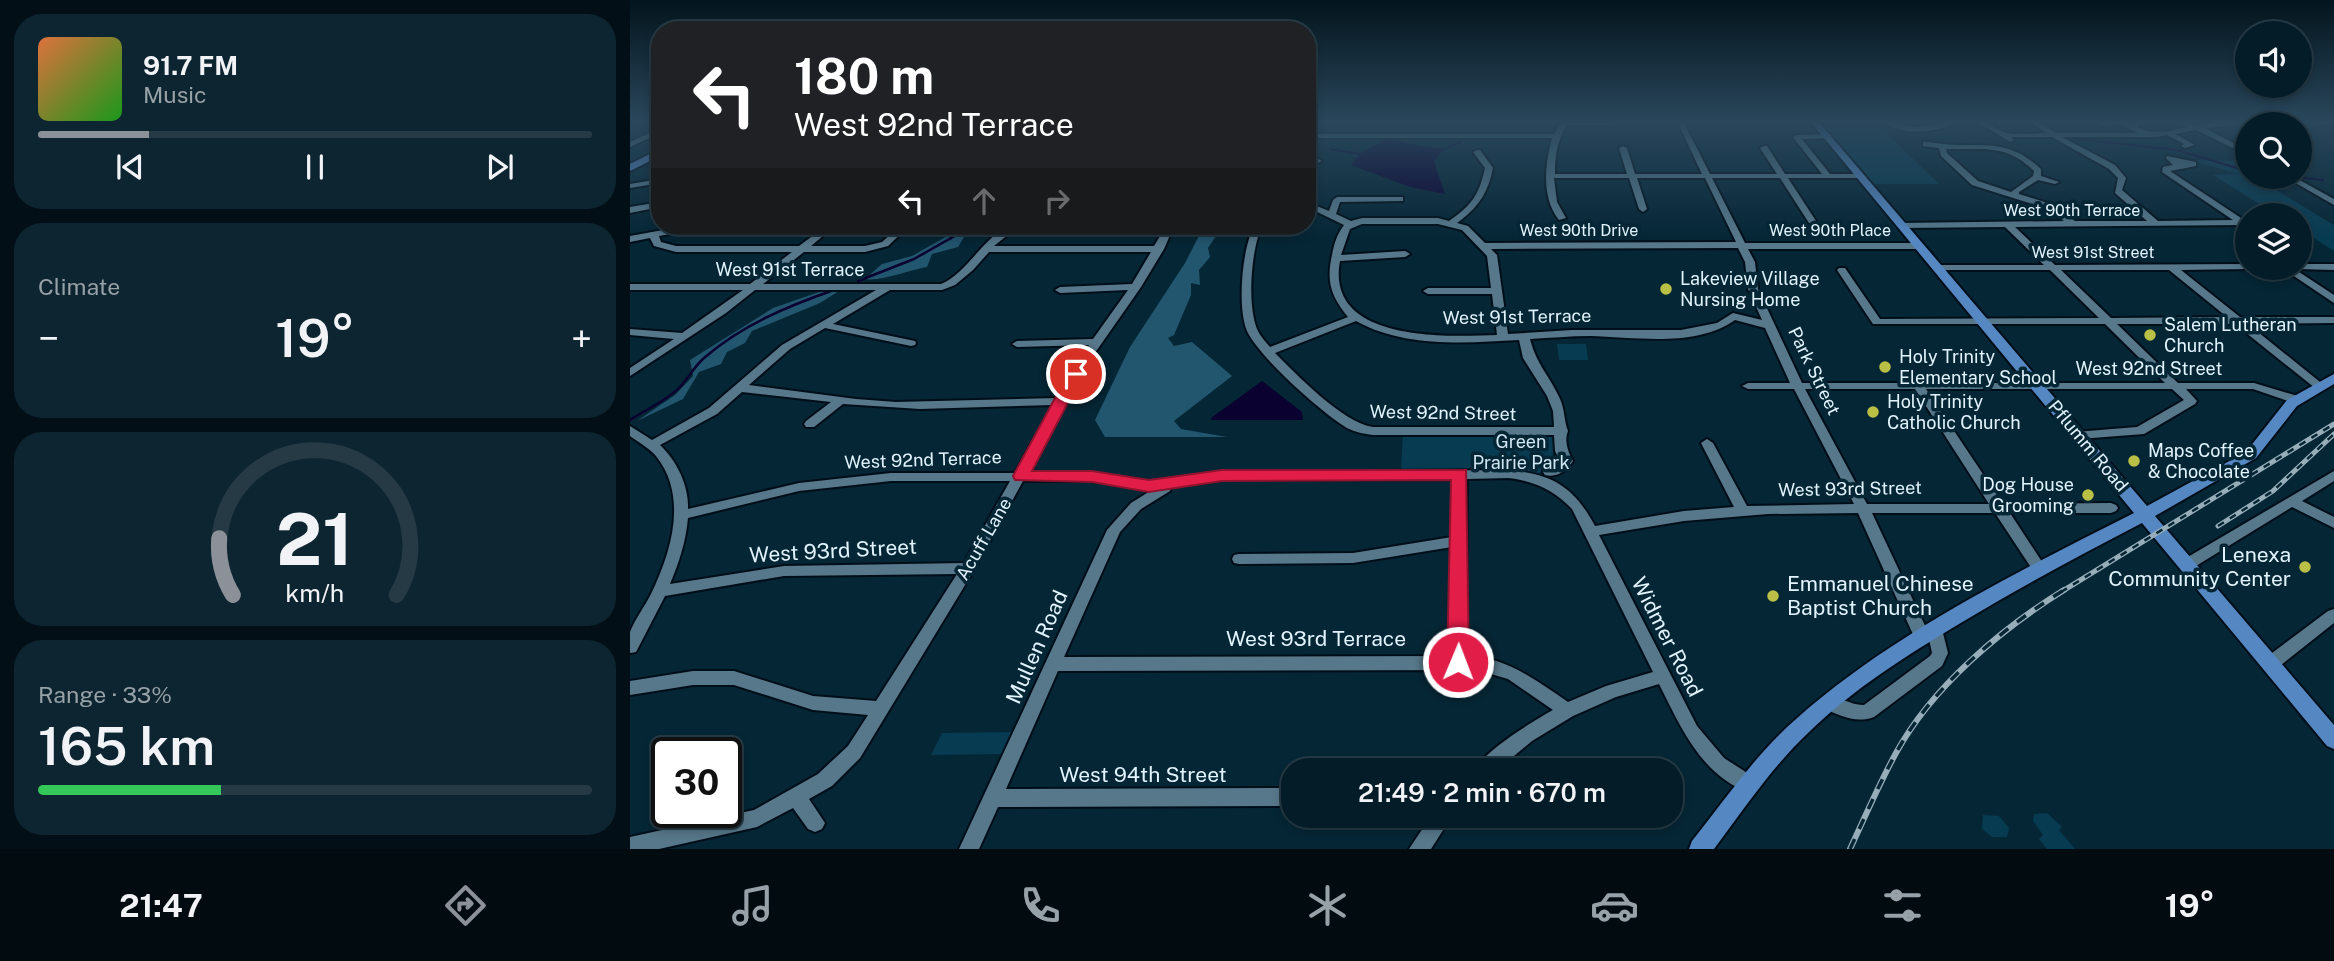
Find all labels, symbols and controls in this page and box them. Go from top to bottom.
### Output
map controls [2235,21,2312,280]
button: sound [2235,21,2312,98]
text: 180 m [794,47,934,105]
icon: left [679,49,770,140]
text: 91.7 FM [143,50,238,81]
text: Music [143,81,207,108]
text: West 92nd Terrace [794,106,1074,143]
button: search [2235,112,2312,189]
icon: previous [111,148,149,186]
icon: pause [296,148,334,186]
icon: next [481,148,519,186]
icon: left [892,182,930,220]
icon: ahead [965,182,1003,220]
icon: right [1038,182,1076,220]
street label: West 90th Terrace [2004,201,2140,220]
button: layers [2235,203,2312,280]
street label: West 90th Drive [1520,221,1638,240]
street label: West 90th Place [1769,221,1891,240]
street label: West 91st Street [2032,243,2154,262]
street label: West 91st Terrace [716,259,864,280]
place label: Lakeview Village Nursing Home [1680,268,1820,310]
text: Climate [38,273,120,300]
marker: Lakeview Village Nursing Home [1658,281,1674,297]
street label: West 91st Terrace [1442,305,1592,328]
text: 19° [275,308,355,369]
place label: Salem Lutheran Church [2164,314,2297,356]
text: − [38,316,59,361]
text: + [571,316,592,361]
street label: Park Street [1784,323,1845,418]
marker: Salem Lutheran Church [2142,327,2158,343]
pin [1046,344,1106,404]
place label: Holy Trinity Elementary School [1899,346,2057,388]
icon: arrive [1057,355,1095,393]
street label: West 92nd Street [2076,358,2222,379]
marker: Holy Trinity Elementary School [1877,359,1893,375]
place label: Holy Trinity Catholic Church [1887,391,2021,433]
street label: Pflumm Road [2044,396,2133,496]
street label: West 92nd Street [1369,401,1517,424]
marker: Holy Trinity Catholic Church [1865,404,1881,420]
park label: Green Prairie Park [1472,431,1570,473]
place label: Maps Coffee & Chocolate [2148,440,2254,482]
street label: West 92nd Terrace [844,446,1002,473]
marker: Maps Coffee & Chocolate [2126,453,2142,469]
place label: Dog House Grooming [1982,474,2074,516]
street label: West 93rd Street [1778,477,1922,500]
marker: Dog House Grooming [2080,487,2096,503]
street label: Acuff Lane [952,494,1016,584]
text: 21 [276,496,354,581]
street label: West 93rd Street [749,534,917,567]
place label: Lenexa Community Center [2108,542,2291,591]
marker: Lenexa Community Center [2297,559,2313,575]
place label: Emmanuel Chinese Baptist Church [1787,571,1974,620]
street label: Widmer Road [1627,573,1708,701]
text: km/h [286,578,344,608]
street label: Mullen Road [1000,586,1073,707]
marker: Emmanuel Chinese Baptist Church [1765,588,1781,604]
position arrow [1421,625,1495,699]
street label: West 93rd Terrace [1226,626,1406,651]
text: Range · 33% [38,681,172,708]
text: 165 km [38,716,215,777]
speed limit sign: 30 [651,737,742,828]
street label: West 94th Street [1059,762,1227,787]
text: 21:49 · 2 min · 670 m [1358,777,1606,808]
icon: directions [441,881,490,930]
icon: music [728,881,777,930]
icon: phone [1016,881,1065,930]
icon: climate [1303,881,1352,930]
icon: car [1590,881,1639,930]
icon: filters [1878,881,1927,930]
text: 21:47 [119,887,203,924]
text: 19° [2165,887,2215,924]

